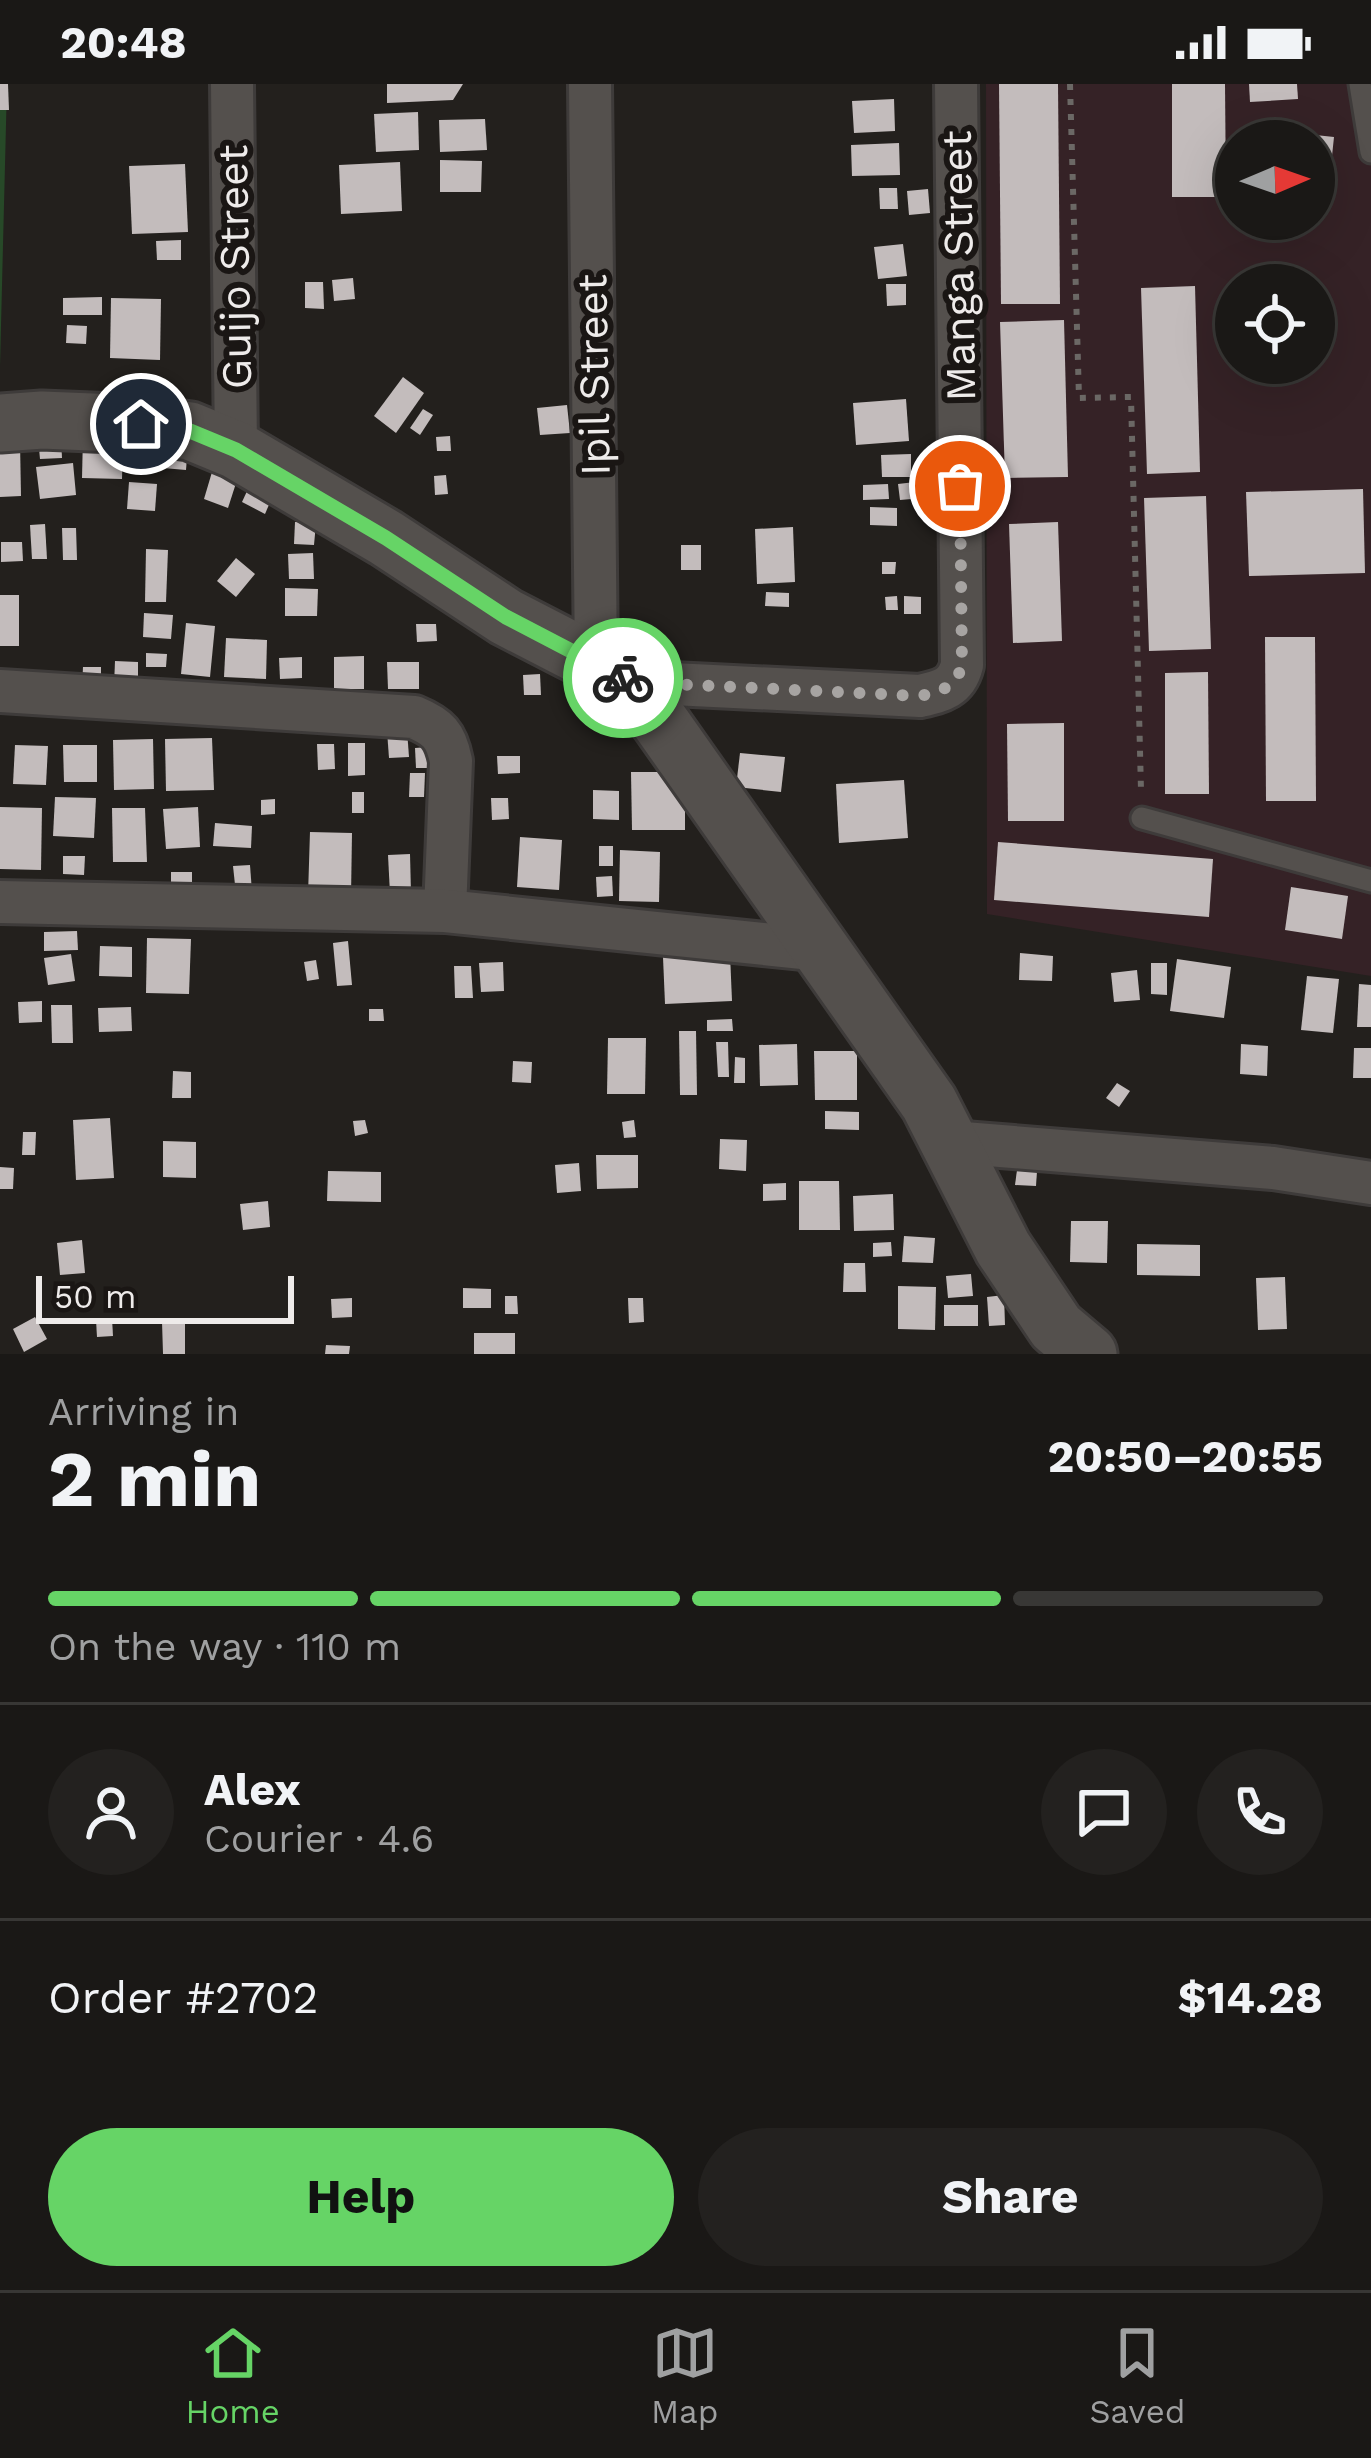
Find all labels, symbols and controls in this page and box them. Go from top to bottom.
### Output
text: 20:48 [60,16,187,69]
north arrow [1215,120,1335,240]
map controls [1215,120,1335,384]
street label: Manga Street [932,130,985,402]
street label: Guijo Street [208,144,261,390]
button: locate [1215,264,1335,384]
street label: Ipil Street [567,274,620,476]
pin [90,373,192,475]
icon: home [108,391,174,457]
pin [909,435,1011,537]
icon: bag [927,453,993,519]
courier [563,618,683,738]
icon: bike [590,645,656,711]
scale bar [36,1270,294,1323]
text: 50 m [54,1277,136,1316]
text: Arriving in [48,1389,239,1434]
text: 20:50–20:55 [1047,1430,1323,1483]
text: 2 min [48,1433,261,1525]
text: On the way · 110 m [48,1624,401,1669]
button: person [48,1749,174,1875]
button: chat [1041,1749,1167,1875]
button: phone [1197,1749,1323,1875]
text: Alex [204,1763,301,1816]
text: Courier · 4.6 [204,1816,434,1861]
text: Order #2702 [48,1971,319,2024]
text: $14.28 [1178,1971,1323,2024]
button: Help [48,2128,674,2266]
button: Share [698,2128,1323,2266]
tab: Home [186,2320,280,2431]
tab: Map [651,2320,718,2431]
tab: Saved [1090,2320,1185,2431]

